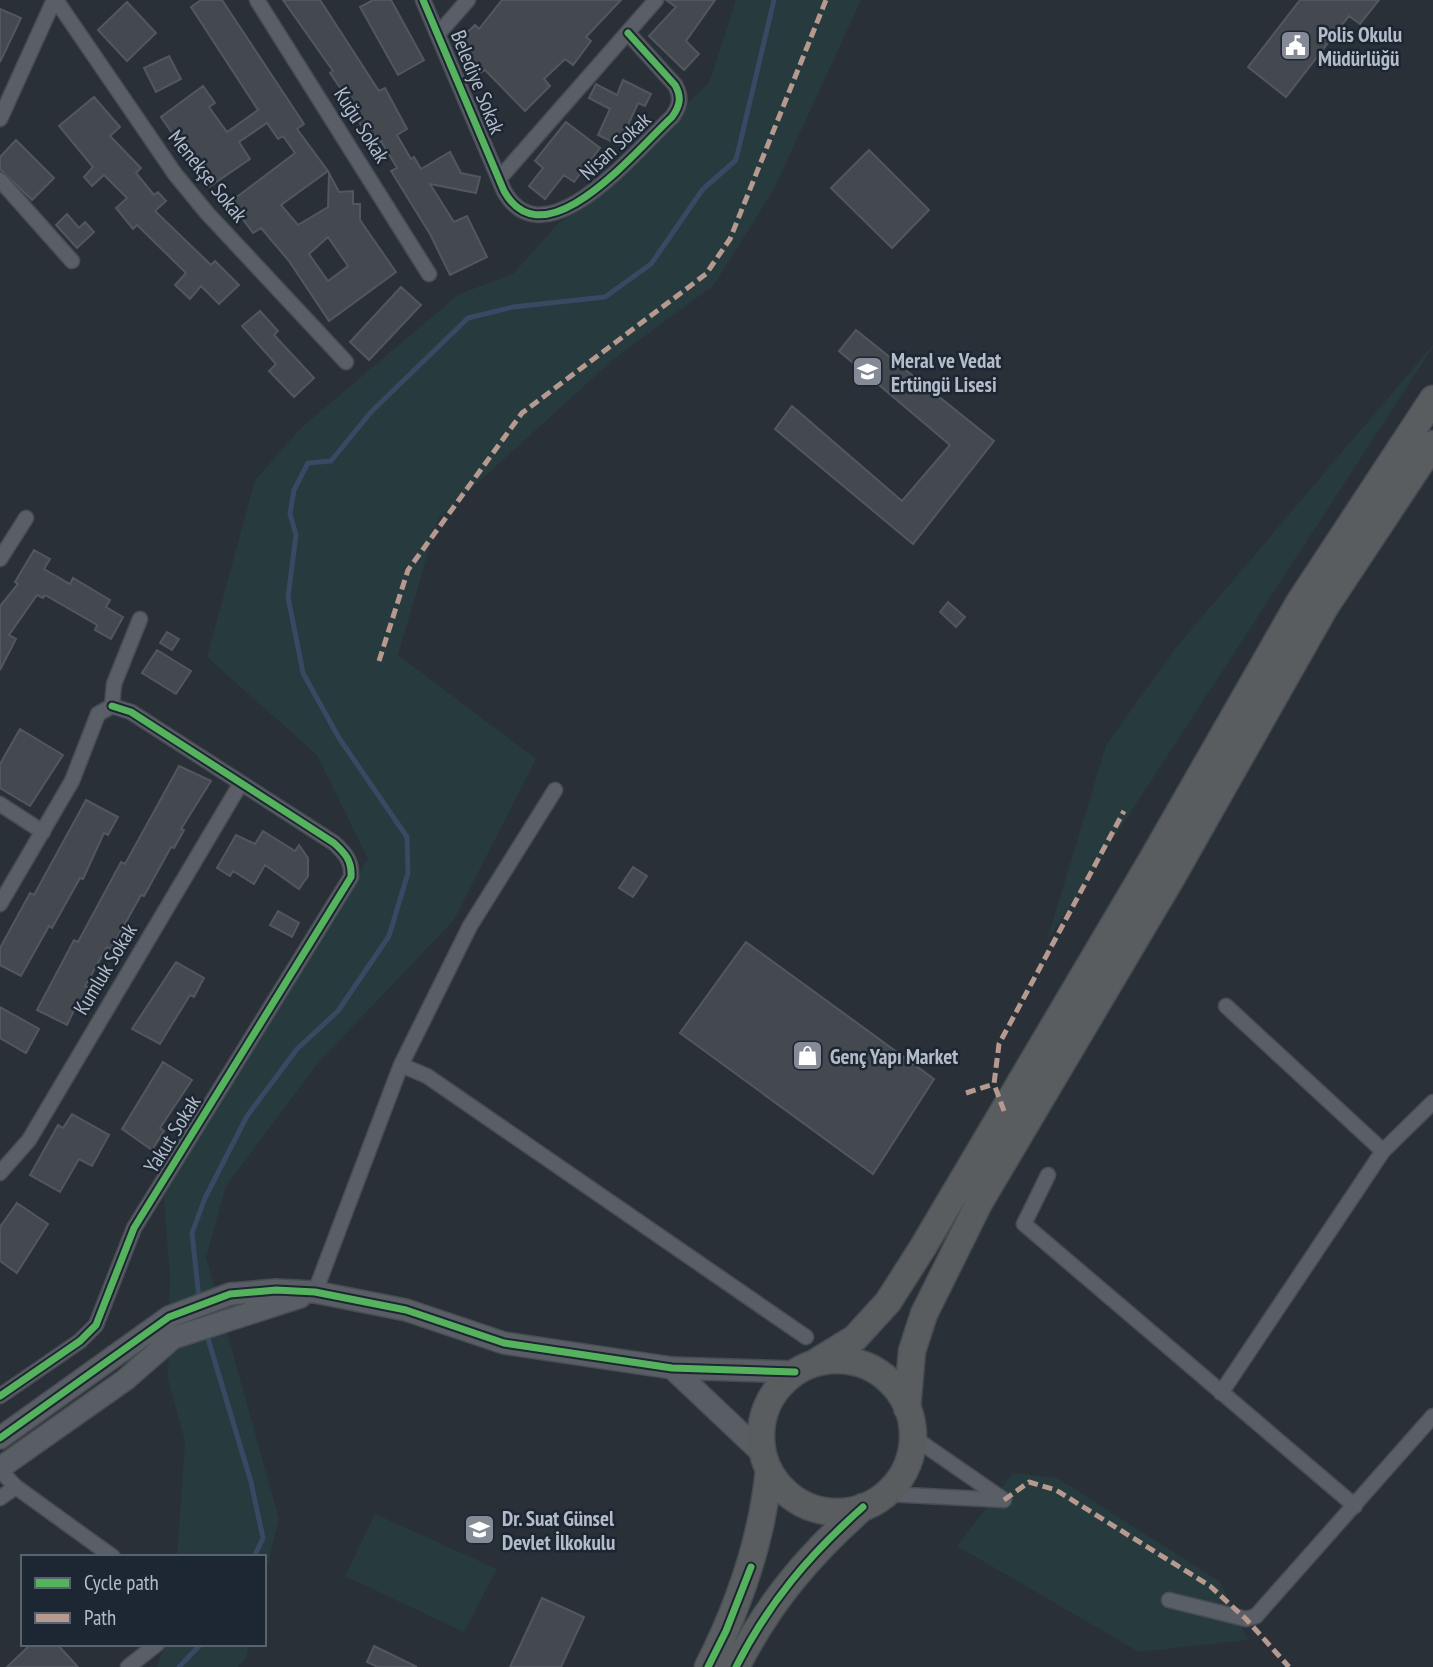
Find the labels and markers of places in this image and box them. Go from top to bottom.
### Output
place label: Polis Okulu Müdürlüğü [1318,21,1402,72]
public building icon: Polis Okulu Müdürlüğü [1278,29,1312,63]
place label: Meral ve Vedat Ertüngü Lisesi [891,347,1001,398]
school or university icon: Meral ve Vedat Ertüngü Lisesi [851,355,885,389]
shop icon: Genç Yapı Market [790,1039,824,1073]
place label: Genç Yapı Market [830,1043,958,1070]
place label: Dr. Suat Günsel Devlet İlkokulu [502,1505,615,1556]
school or university icon: Dr. Suat Günsel Devlet İlkokulu [462,1513,496,1547]

